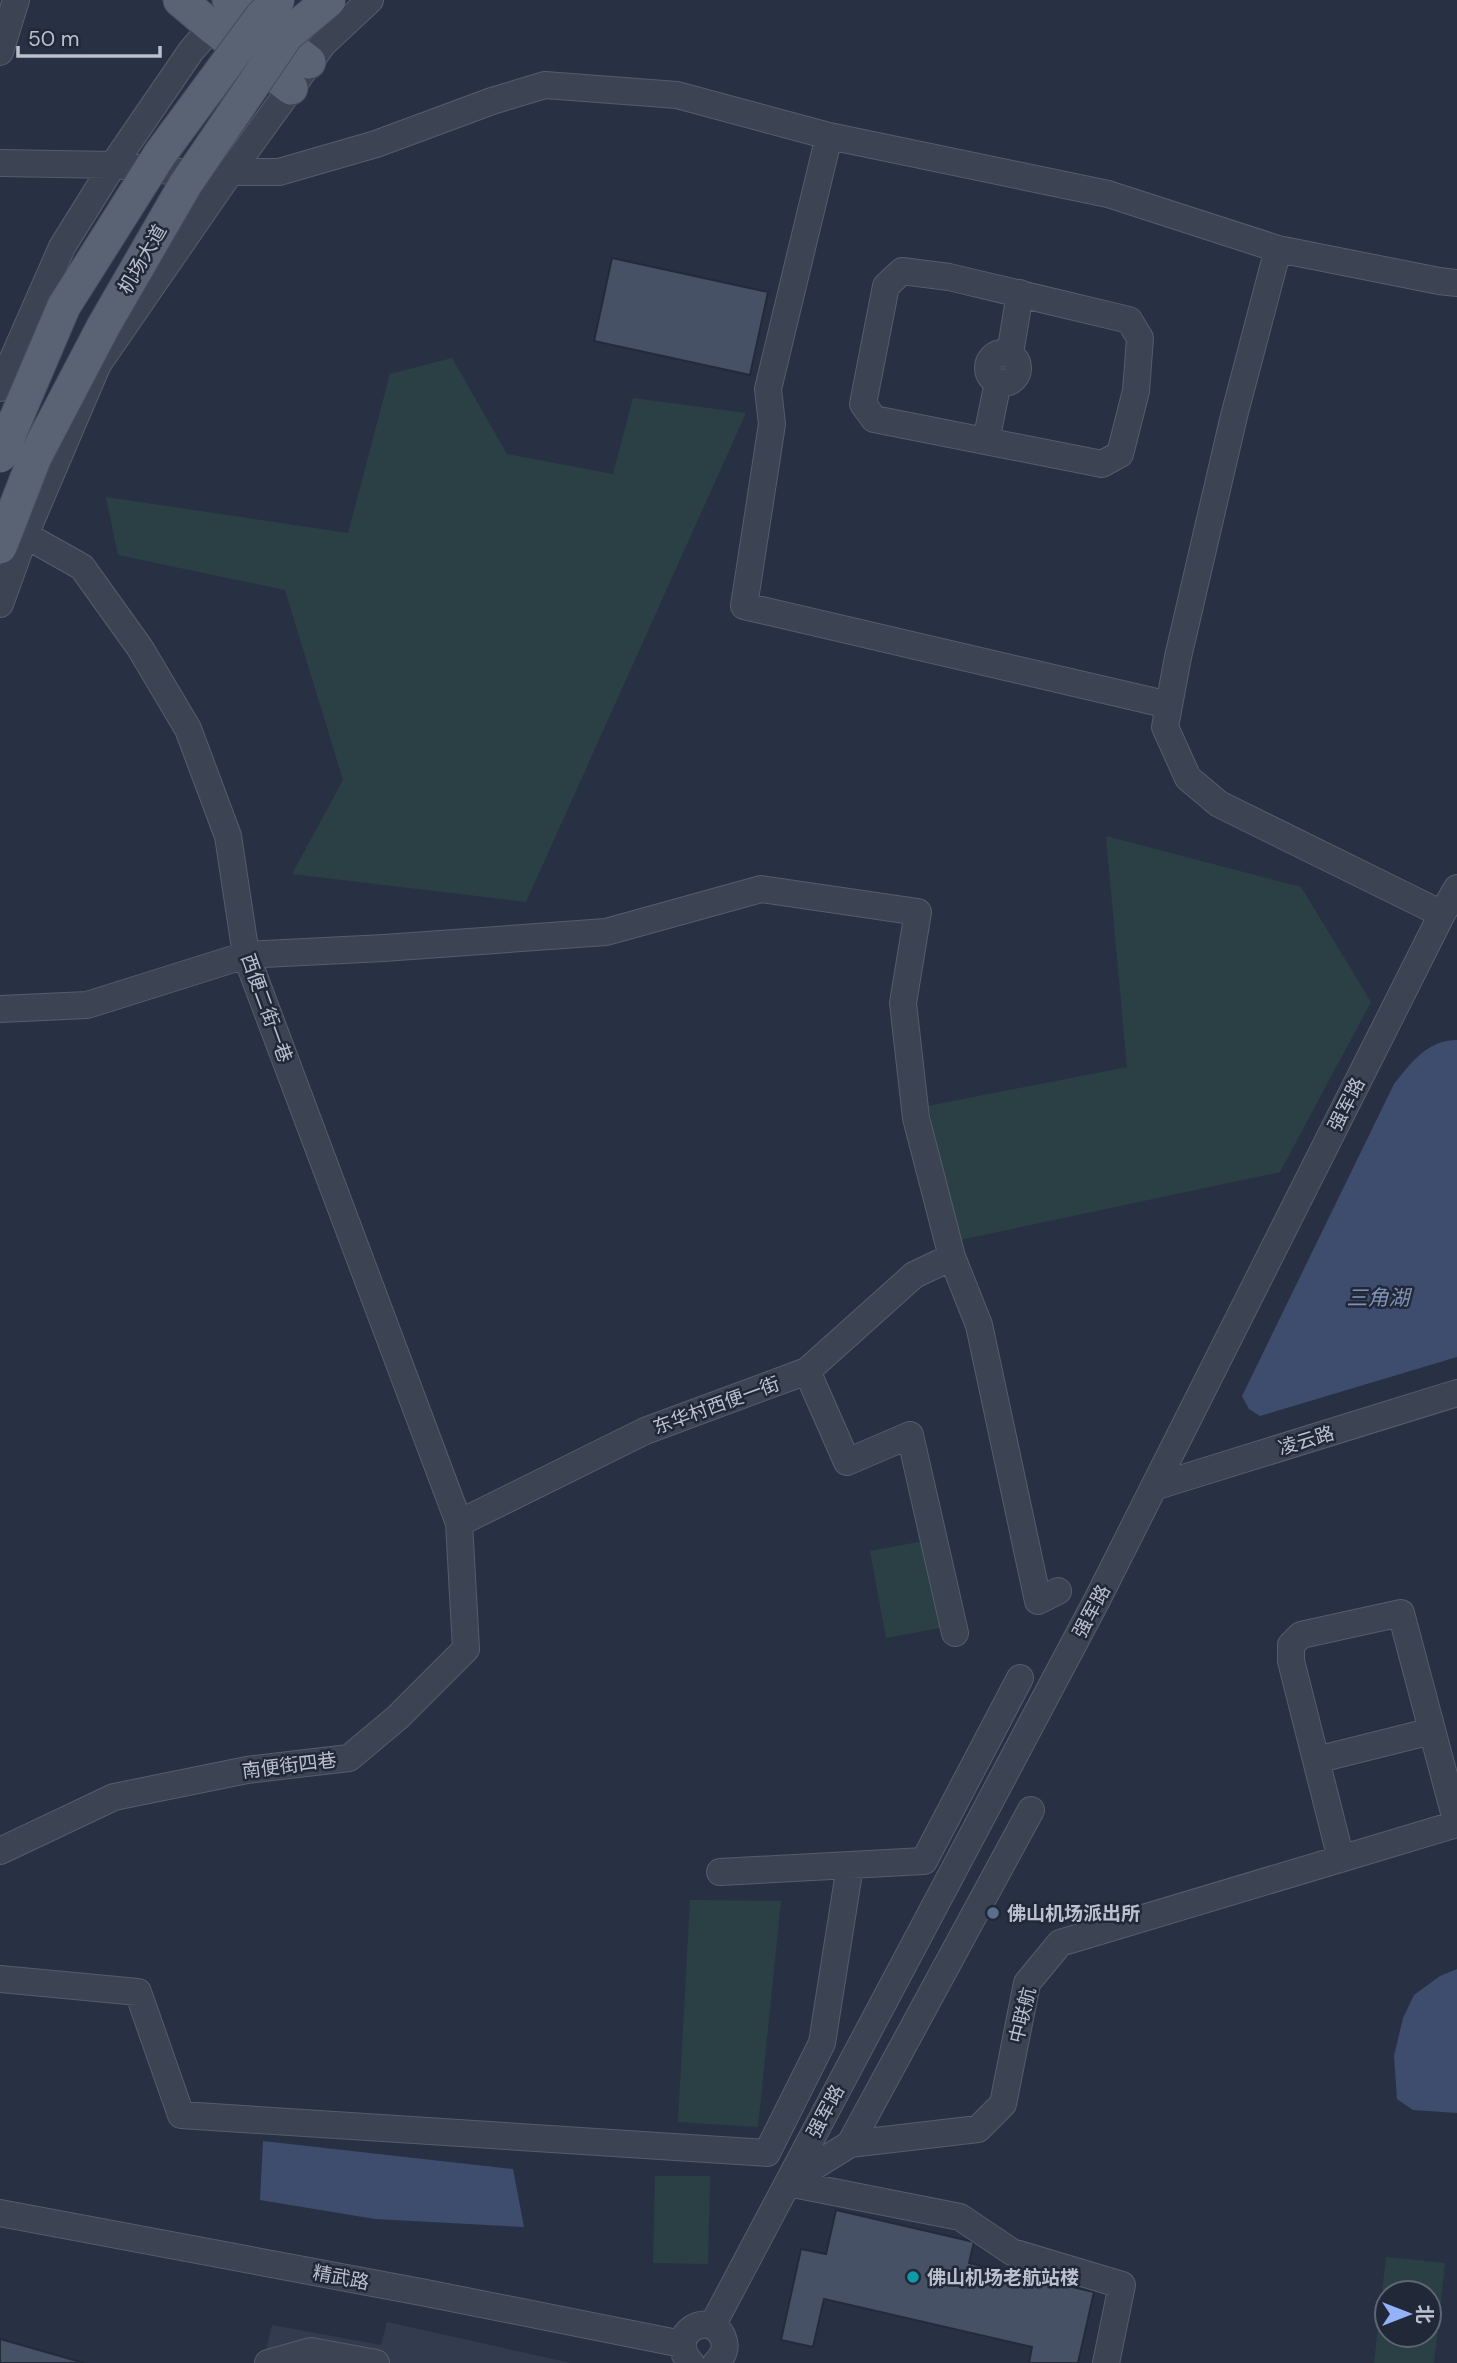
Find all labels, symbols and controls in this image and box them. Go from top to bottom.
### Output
scale bar [18,14,159,58]
text: 50 m [28,25,79,53]
street label: 机场大道 [113,220,172,298]
street label: 西便二街一巷 [235,950,298,1066]
street label: 强军路 [1322,1073,1371,1135]
water label: 三角湖 [1347,1284,1412,1312]
street label: 东华村西便一街 [649,1371,783,1440]
street label: 凌云路 [1275,1420,1337,1461]
street label: 强军路 [1067,1580,1116,1642]
street label: 南便街四巷 [240,1747,338,1784]
place label: 佛山机场派出所 [1007,1901,1140,1926]
marker: 佛山机场派出所 [985,1905,1001,1921]
street label: 中联航 [1003,1984,1042,2046]
street label: 强军路 [801,2080,850,2142]
street label: 精武路 [311,2260,371,2295]
place label: 佛山机场老航站楼 [927,2265,1079,2290]
marker: 佛山机场老航站楼 [905,2269,921,2285]
north arrow [1373,2279,1443,2349]
text: 北 [1412,2304,1437,2324]

